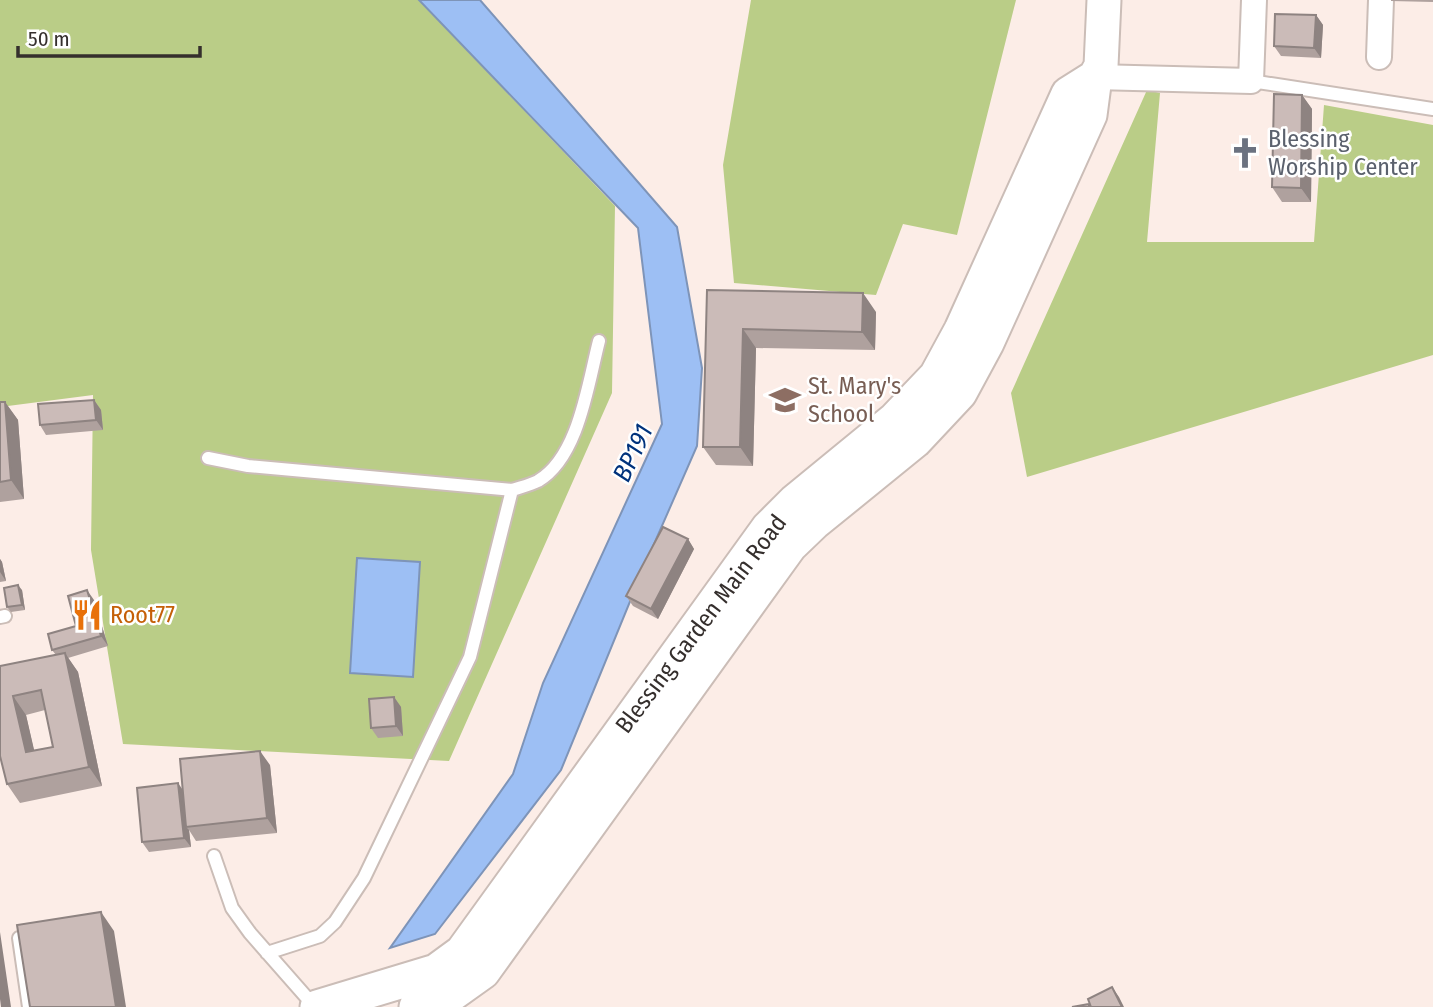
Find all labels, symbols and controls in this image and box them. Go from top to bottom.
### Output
scale bar [18,14,200,58]
text: 50 m [28,26,70,52]
place label: Blessing Worship Center [1268,125,1418,181]
church icon: Blessing Worship Center [1228,136,1262,170]
place label: St. Mary's School [808,372,901,428]
school or university icon: St. Mary's School [768,383,802,417]
water label: BP191 [606,419,660,487]
street label: Blessing Garden Main Road [610,509,792,739]
restaurant icon: Root77 [70,598,104,632]
place label: Root77 [110,601,175,629]

